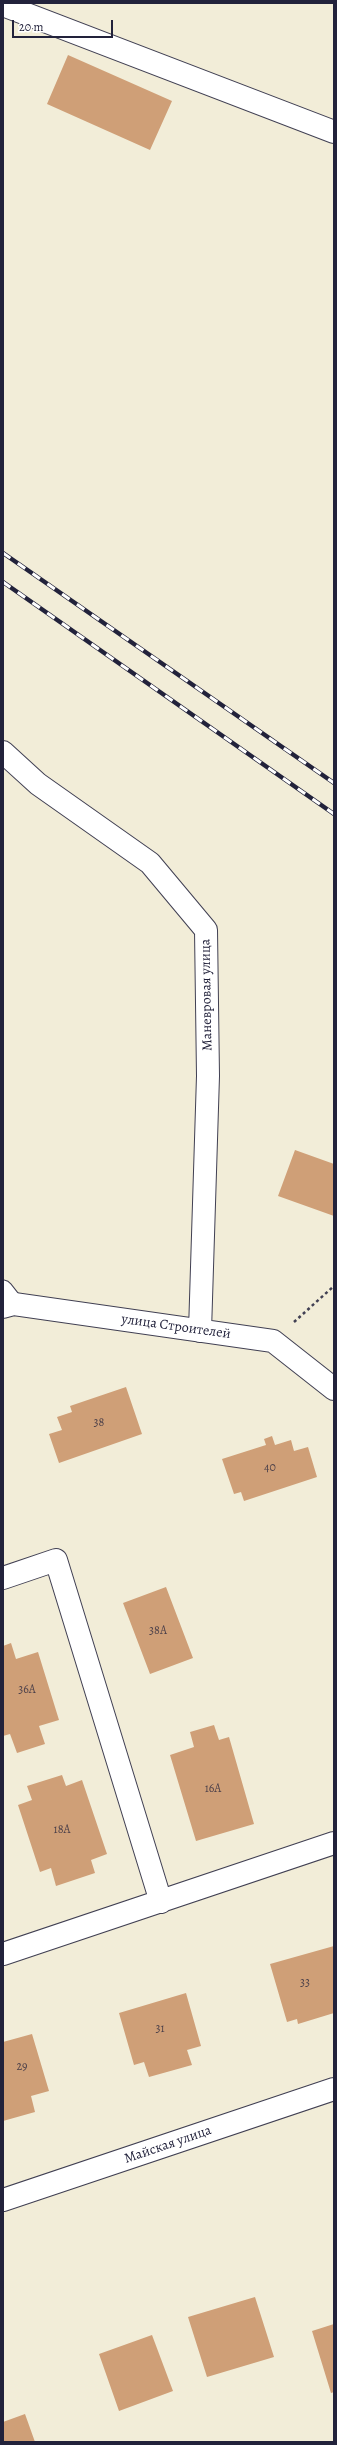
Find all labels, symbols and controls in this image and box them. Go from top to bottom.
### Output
scale bar [14,12,115,38]
text: 20 m [19,19,43,35]
street label: Маневровая улица [198,939,216,1051]
street label: улица Строителей [120,1311,232,1343]
house number: 38 [94,1416,104,1430]
house number: 40 [264,1461,276,1475]
house number: 38А [149,1624,167,1638]
house number: 36А [18,1683,36,1697]
house number: 16А [205,1782,221,1796]
house number: 18А [54,1823,70,1837]
house number: 33 [300,1976,310,1990]
house number: 31 [155,2022,165,2036]
house number: 29 [16,2060,28,2074]
street label: Майская улица [122,2122,214,2168]

